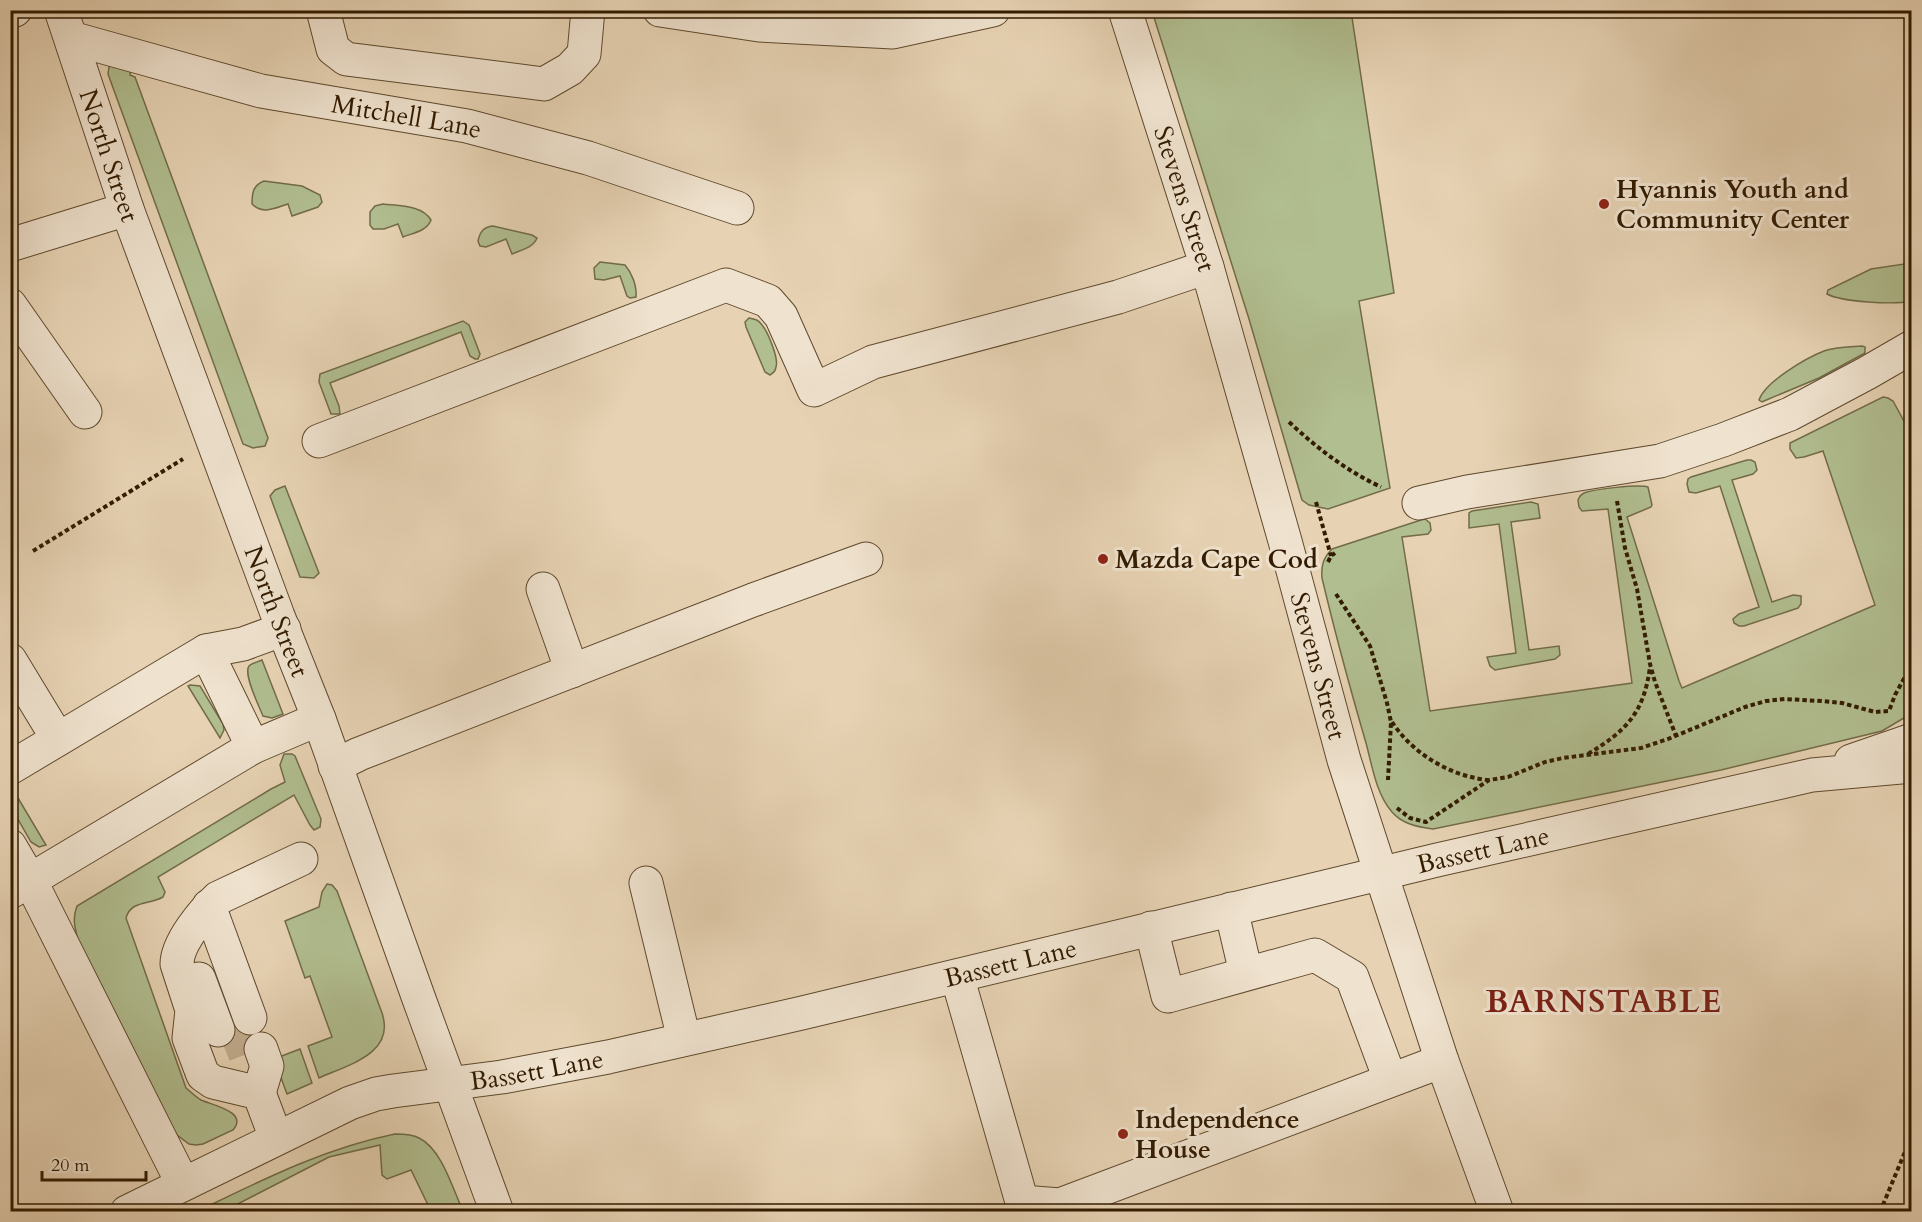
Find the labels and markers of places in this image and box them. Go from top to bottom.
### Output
place label: Hyannis Youth and Community Center [1616,172,1850,237]
marker: Hyannis Youth and Community Center [1597,197,1611,211]
place label: Mazda Cape Cod [1115,542,1318,577]
marker: Mazda Cape Cod [1096,552,1110,566]
place label: Independence House [1135,1102,1300,1167]
marker: Independence House [1116,1127,1130,1141]

